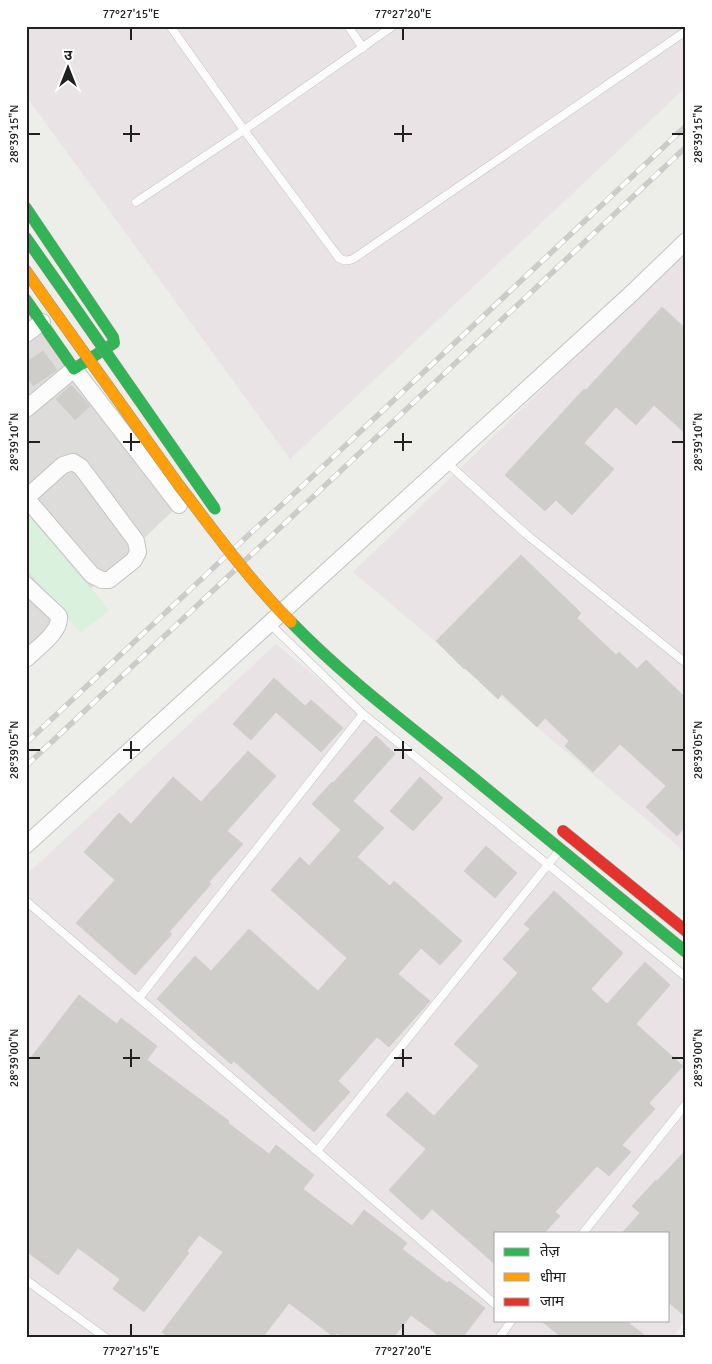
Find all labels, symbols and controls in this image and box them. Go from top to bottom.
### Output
text: 77°27'15"E [102,7,160,22]
text: 77°27'20"E [374,7,432,22]
north arrow [42,42,92,92]
text: उ [64,47,73,64]
text: 28°39'15"N [7,105,22,163]
text: 28°39'15"N [691,105,706,163]
text: 28°39'10"N [7,413,22,471]
text: 28°39'10"N [691,413,706,471]
text: 28°39'05"N [7,721,22,779]
text: 28°39'05"N [691,721,706,779]
text: 28°39'00"N [7,1029,22,1087]
text: 28°39'00"N [691,1029,706,1087]
legend [494,1232,670,1322]
text: तेज़ [540,1242,561,1260]
text: धीमा [540,1268,567,1286]
text: जाम [540,1292,565,1310]
text: 77°27'15"E [102,1344,160,1359]
text: 77°27'20"E [374,1344,432,1359]

